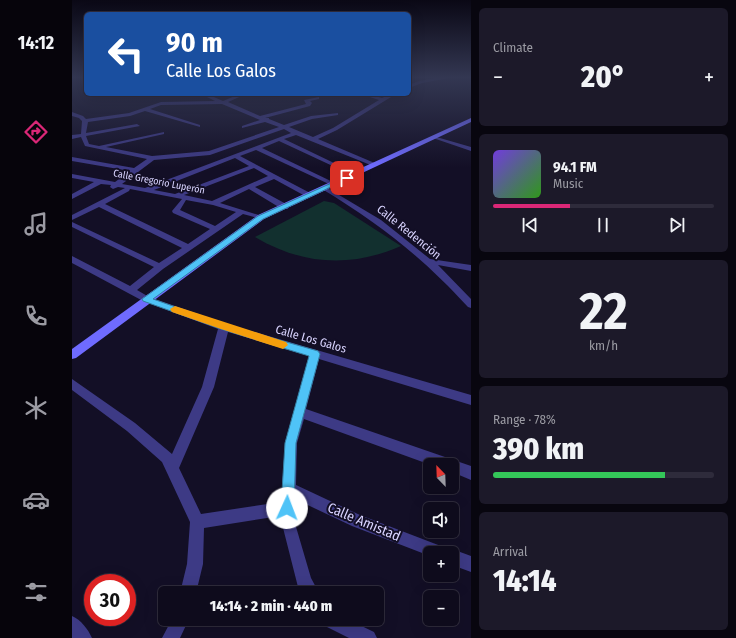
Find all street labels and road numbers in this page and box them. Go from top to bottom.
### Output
street label: Calle Gregorio Luperón [112,167,206,197]
street label: Calle Redención [374,202,444,262]
street label: Calle Los Galos [274,322,348,356]
street label: Calle Amistad [325,499,403,545]

